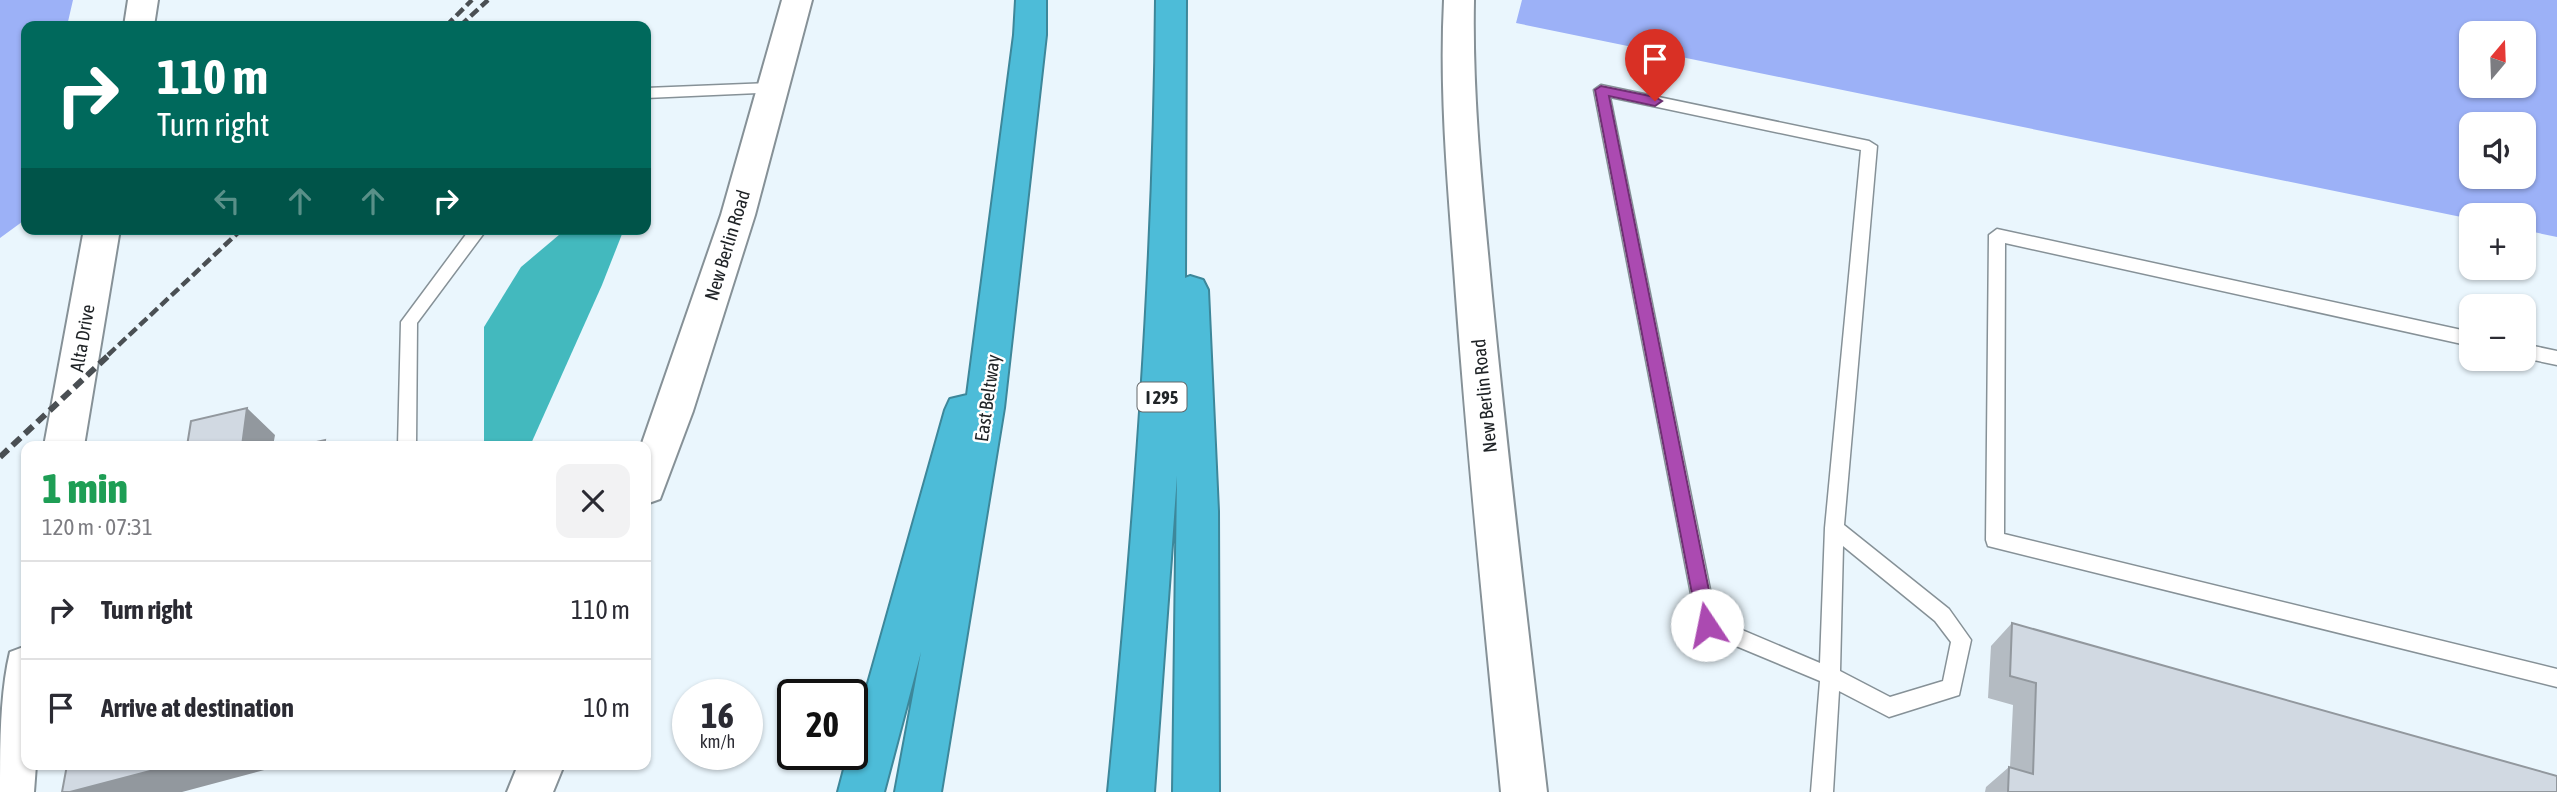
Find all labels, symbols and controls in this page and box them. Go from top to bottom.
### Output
north arrow [2459,21,2536,98]
map controls [2459,21,2536,371]
pin [1625,29,1685,101]
icon: arrive [1636,40,1674,78]
text: 110 m [157,48,268,104]
icon: right [42,49,133,140]
text: Turn right [157,106,270,143]
button: sound [2459,112,2536,189]
icon: left [208,182,246,220]
icon: ahead [281,182,319,220]
icon: ahead [354,182,392,220]
icon: right [427,182,465,220]
street label: New Berlin Road [700,187,754,303]
button: + [2459,203,2536,280]
button: − [2459,294,2536,371]
street label: Alta Drive [65,303,99,373]
street label: New Berlin Road [1467,338,1501,454]
street label: East Beltway [970,353,1004,443]
road number: I 295 [1138,382,1186,412]
text: 1 min [42,464,128,512]
button: close [556,464,630,538]
text: 120 m · 07:31 [42,514,153,540]
position arrow [1670,588,1744,662]
icon: right [42,591,80,629]
text: Turn right [101,595,192,625]
text: 110 m [571,595,630,625]
speed limit sign: 20 [777,679,868,770]
icon: arrive [42,689,80,727]
text: Arrive at destination [101,693,294,723]
text: 10 m [583,693,630,723]
text: 16 [701,695,734,735]
text: km/h [700,731,735,752]

